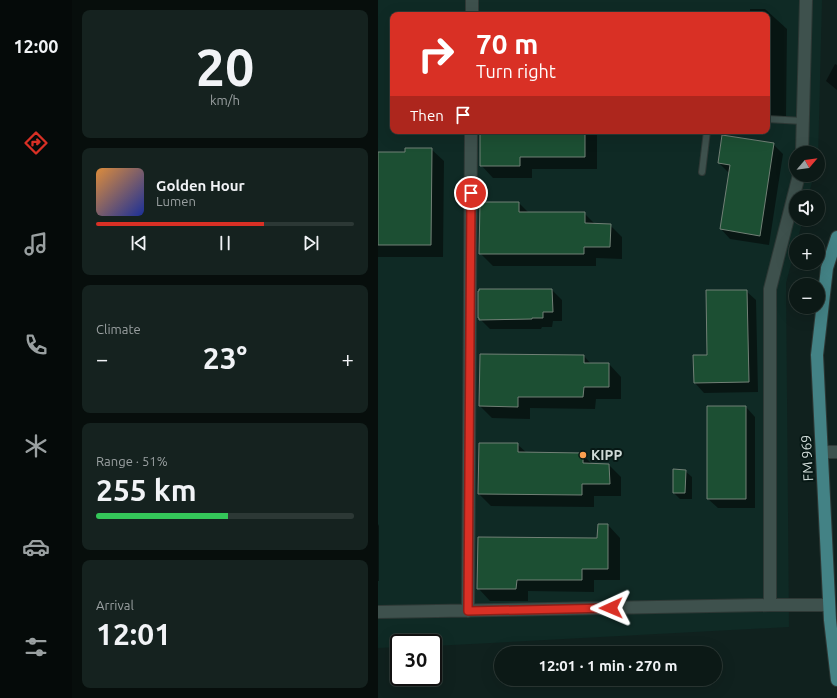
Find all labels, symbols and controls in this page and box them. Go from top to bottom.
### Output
icon: right [410,28,462,80]
text: 70 m [476,28,538,59]
text: 12:00 [13,36,59,56]
text: 20 [196,38,254,96]
text: Turn right [476,61,556,81]
text: km/h [210,93,240,107]
icon: arrive [452,104,474,126]
text: Then [410,107,444,124]
icon: directions [22,129,50,157]
north arrow [789,146,825,182]
map controls [789,146,825,314]
pin [454,176,488,210]
text: Golden Hour [156,177,245,194]
icon: arrive [460,182,482,204]
button: sound [789,190,825,226]
text: Lumen [156,194,196,208]
icon: music [22,230,50,258]
icon: previous [128,232,150,254]
icon: pause [214,232,236,254]
icon: next [300,232,322,254]
button: + [789,234,825,270]
button: − [789,278,825,314]
text: Climate [96,322,141,336]
icon: phone [22,331,50,359]
text: 23° [203,341,247,375]
text: − [96,346,108,371]
text: + [342,346,354,371]
icon: climate [22,432,50,460]
street label: FM 969 [798,434,816,482]
place label: KIPP [591,447,622,463]
marker: KIPP [578,450,588,460]
text: Range · 51% [96,454,168,468]
text: 255 km [96,473,197,507]
icon: car [22,533,50,561]
position arrow [590,587,632,629]
text: Arrival [96,598,134,612]
text: 12:01 [96,617,171,651]
icon: filters [22,633,50,661]
speed limit sign: 30 [390,634,442,686]
text: 12:01 · 1 min · 270 m [539,657,677,674]

